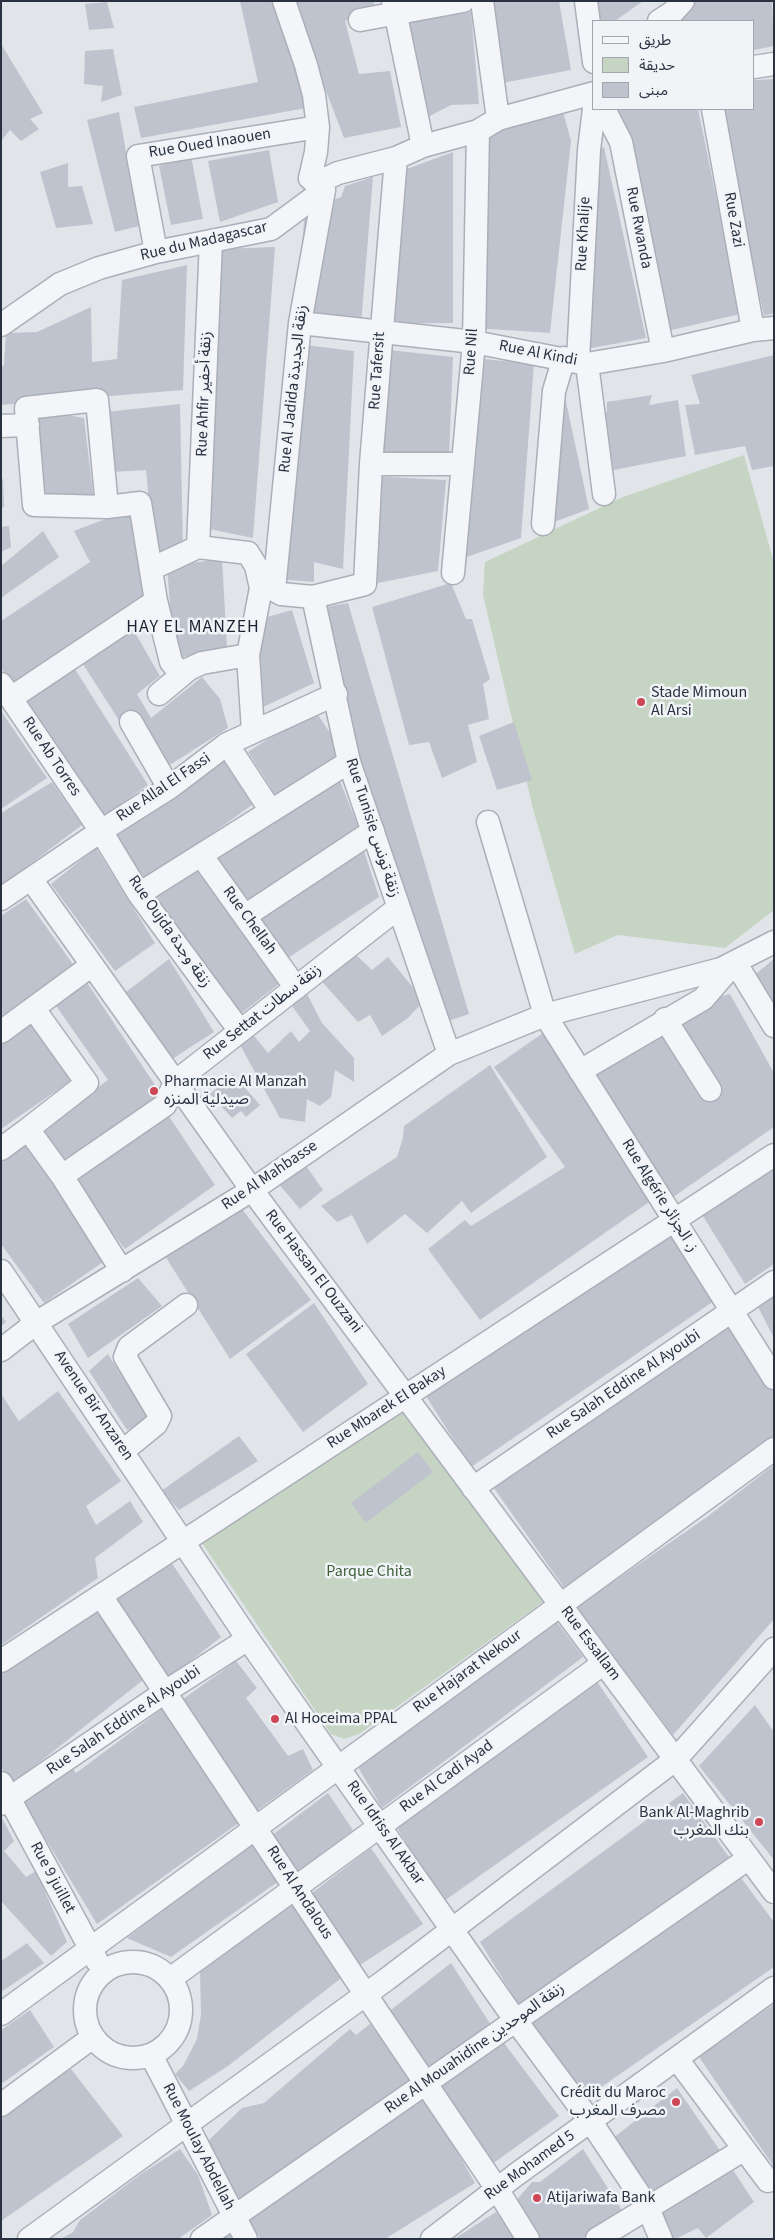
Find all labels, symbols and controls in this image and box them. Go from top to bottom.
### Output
legend [592,20,755,110]
text: طريق [639,30,671,51]
text: حديقة [639,55,675,76]
text: مبنى [639,80,668,101]
street label: Rue Oued Inaouen [148,125,272,163]
street label: Rue Rwanda [621,185,655,271]
street label: Rue Zazi [719,191,747,249]
street label: Rue Khalije [572,196,596,272]
street label: Rue du Madagascar [139,218,269,266]
street label: Rue Al Jadida زنقة الجديدة [276,304,312,474]
street label: Rue Nil [461,328,483,376]
street label: Rue Ahfir زنقة أحفير [193,331,217,457]
street label: Rue Tafersit [366,331,390,411]
street label: Rue Al Kindi [497,337,579,371]
district label: HAY EL MANZEH [125,617,261,639]
place label: Stade Mimoun Al Arsi [651,683,747,721]
marker: Stade Mimoun Al Arsi [635,696,647,708]
street label: Rue Ab Torres [17,714,85,800]
street label: Rue Allal El Fassi [113,749,215,827]
street label: Rue Tunisie زنقة تونس [340,756,404,900]
street label: Rue Oujda زنقة وجدة [123,872,215,992]
street label: Rue Chellah [218,883,280,959]
street label: Rue Settat زنقة سطات [200,961,326,1065]
place label: Pharmacie Al Manzah صيدلية المنزه [164,1072,307,1110]
marker: Pharmacie Al Manzah صيدلية المنزه [148,1085,160,1097]
street label: Rue Algérie ز. الجزائر [616,1136,702,1256]
street label: Rue Al Mahbasse [218,1137,322,1215]
street label: Rue Hassan El Ouzzani [260,1206,366,1338]
street label: Rue Salah Eddine Al Ayoubi [543,1326,705,1444]
street label: Avenue Bir Anzaren [49,1347,137,1465]
street label: Rue Mbarek El Bakay [324,1362,450,1454]
park label: Parque Chita [326,1562,412,1582]
street label: Rue Essallam [556,1603,624,1685]
street label: Rue Hajarat Nekour [410,1626,526,1718]
street label: Rue Salah Eddine Al Ayoubi [43,1662,205,1780]
place label: Al Hoceima PPAL [285,1709,397,1729]
marker: Al Hoceima PPAL [269,1713,281,1725]
street label: Rue Al Cadi Ayad [397,1737,497,1817]
street label: Rue Idriss Al Akbar [342,1777,428,1889]
place label: Bank Al-Maghrib بنك المغرب [639,1803,749,1841]
marker: Bank Al-Maghrib بنك المغرب [753,1816,765,1828]
street label: Rue 9 juillet [25,1839,79,1917]
street label: Rue Al Andalous [262,1843,336,1943]
street label: Rue Al Mouahidine زنقة الموحدين [381,1979,569,2119]
street label: Rue Moulay Abdellah [158,2080,238,2214]
place label: Crédit du Maroc مصرف المغرب [560,2083,666,2121]
marker: Crédit du Maroc مصرف المغرب [670,2096,682,2108]
street label: Rue Mohamed 5 [481,2127,579,2205]
place label: Atijariwafa Bank [547,2188,655,2208]
marker: Atijariwafa Bank [531,2192,543,2204]

